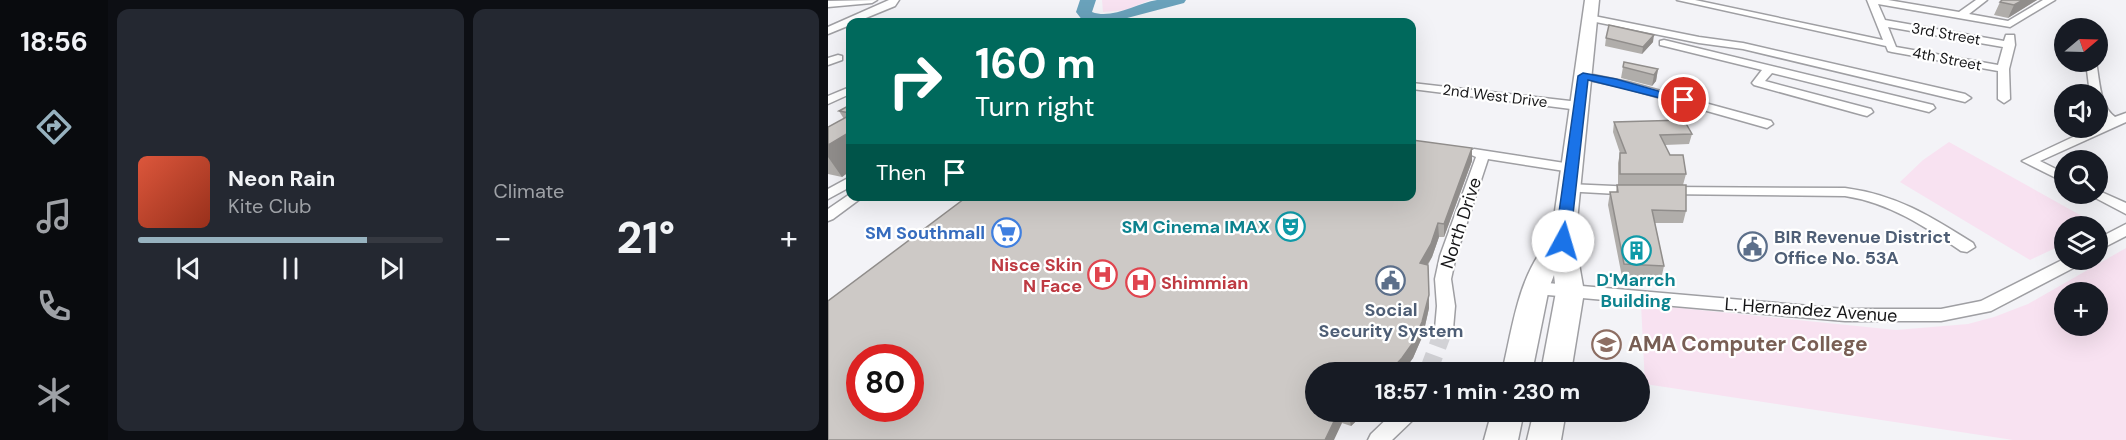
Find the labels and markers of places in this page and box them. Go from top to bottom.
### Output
pin [1658,74,1709,125]
theatre icon: SM Cinema IMAX [1275,211,1307,243]
place label: SM Cinema IMAX [1121,215,1270,239]
supermarket icon: SM Southmall [990,217,1022,249]
place label: SM Southmall [865,221,985,245]
place label: BIR Revenue District Office No. 53A [1774,225,1951,270]
public building icon: BIR Revenue District Office No. 53A [1737,231,1769,263]
building icon: D'Marrch Building [1620,235,1652,267]
place label: Nisce Skin N Face [991,253,1082,298]
hospital icon: Nisce Skin N Face [1087,259,1119,291]
public building icon: Social Security System [1375,265,1407,297]
hospital icon: Shimmian [1124,267,1156,299]
place label: D'Marrch Building [1596,268,1676,313]
place label: Shimmian [1161,271,1248,295]
place label: Social Security System [1319,298,1463,343]
school or university icon: AMA Computer College [1591,328,1623,360]
place label: AMA Computer College [1628,330,1868,358]

